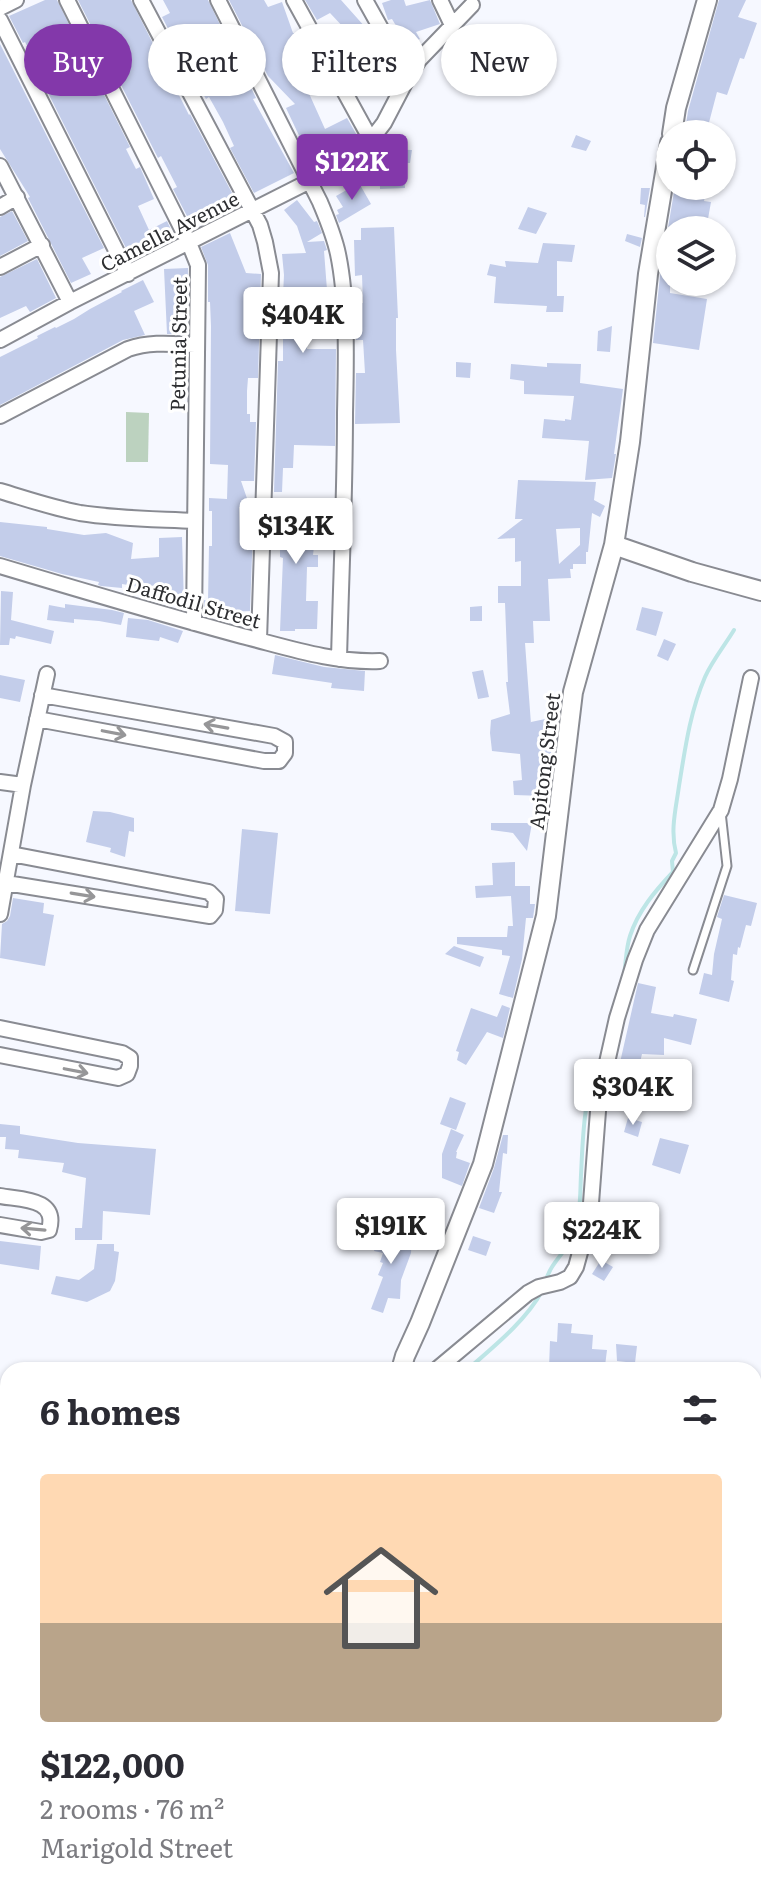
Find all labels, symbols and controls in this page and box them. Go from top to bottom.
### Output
chip: Buy [24,24,132,96]
chip: Rent [148,24,266,96]
chip: Filters [282,24,425,96]
chip: New [441,24,557,96]
map controls [656,120,736,296]
button: locate [656,120,736,200]
pin: $122K [296,134,408,202]
text: $122K [315,140,389,179]
street label: Camella Avenue [94,182,244,278]
button: layers [656,216,736,296]
street label: Petunia Street [161,276,193,412]
pin: $404K [247,287,359,355]
text: $404K [261,293,345,332]
pin: $134K [240,498,352,566]
text: $134K [258,504,334,543]
street label: Daffodil Street [123,567,265,635]
street label: Apitong Street [520,691,566,831]
one-way arrow [204,718,229,733]
one-way arrow [101,727,126,742]
one-way arrow [70,889,95,904]
pin: $304K [577,1059,689,1127]
one-way arrow [63,1064,89,1079]
text: $304K [592,1065,674,1104]
pin: $191K [335,1198,447,1266]
pin: $224K [546,1202,658,1270]
text: $191K [355,1204,427,1243]
text: $224K [562,1208,642,1247]
one-way arrow [20,1221,46,1236]
text: 6 homes [40,1385,180,1435]
icon: filters [678,1388,722,1432]
icon: home [309,1526,453,1670]
text: $122,000 [40,1738,185,1788]
text: 2 rooms · 76 m² [40,1788,224,1827]
text: Marigold Street [40,1827,233,1866]

